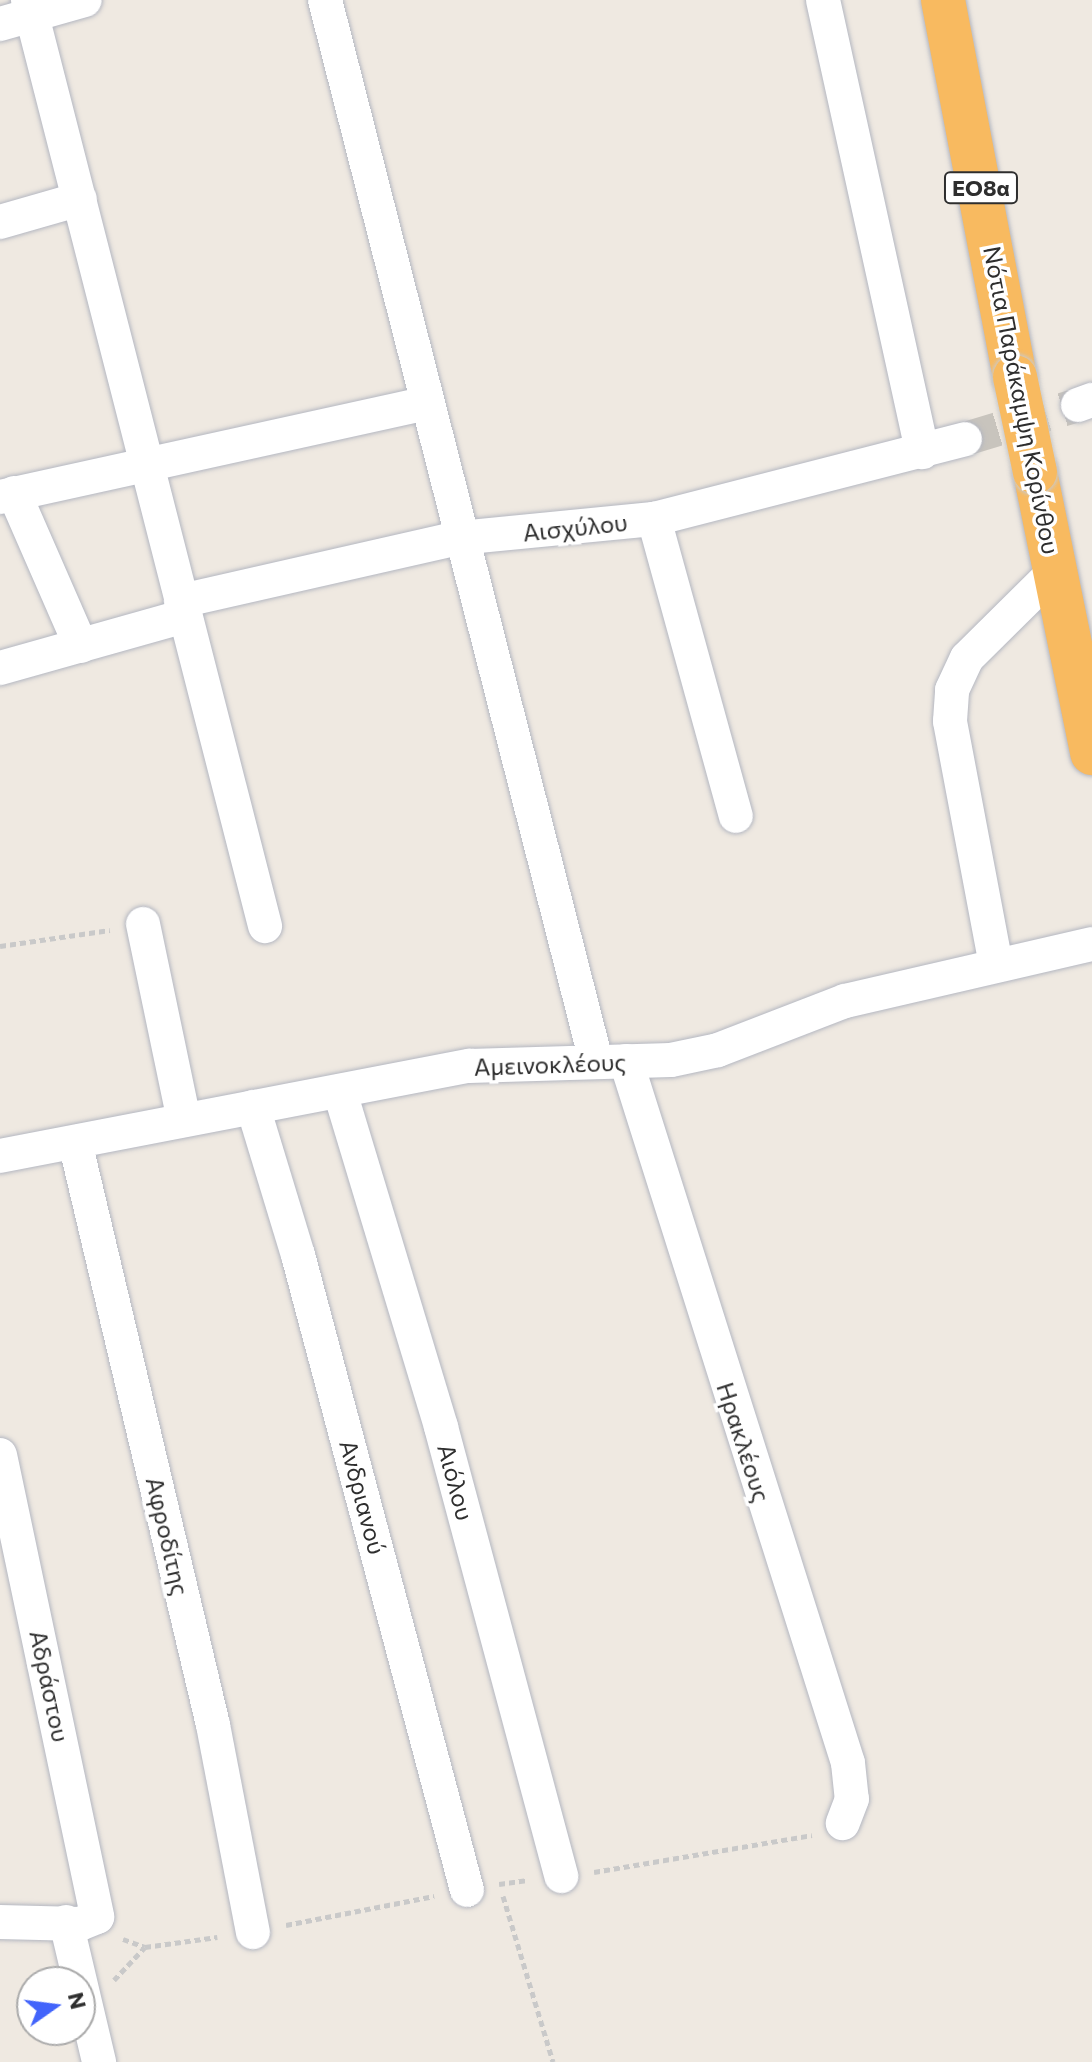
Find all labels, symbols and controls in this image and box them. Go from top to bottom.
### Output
road number: ΕΟ8α [943,170,1019,206]
street label: Νότια Παράκαμψη Κορίνθου [978,244,1066,556]
street label: Αισχύλου [521,507,629,547]
street label: Αμεινοκλέους [473,1047,627,1081]
street label: Ηρακλέους [711,1379,777,1505]
street label: Ανδριανού [334,1437,392,1557]
street label: Αιόλου [432,1441,480,1523]
street label: Αφροδίτης [140,1474,196,1598]
street label: Αδράστου [24,1628,76,1744]
north arrow [16,1966,96,2046]
text: N [63,1989,93,2012]

